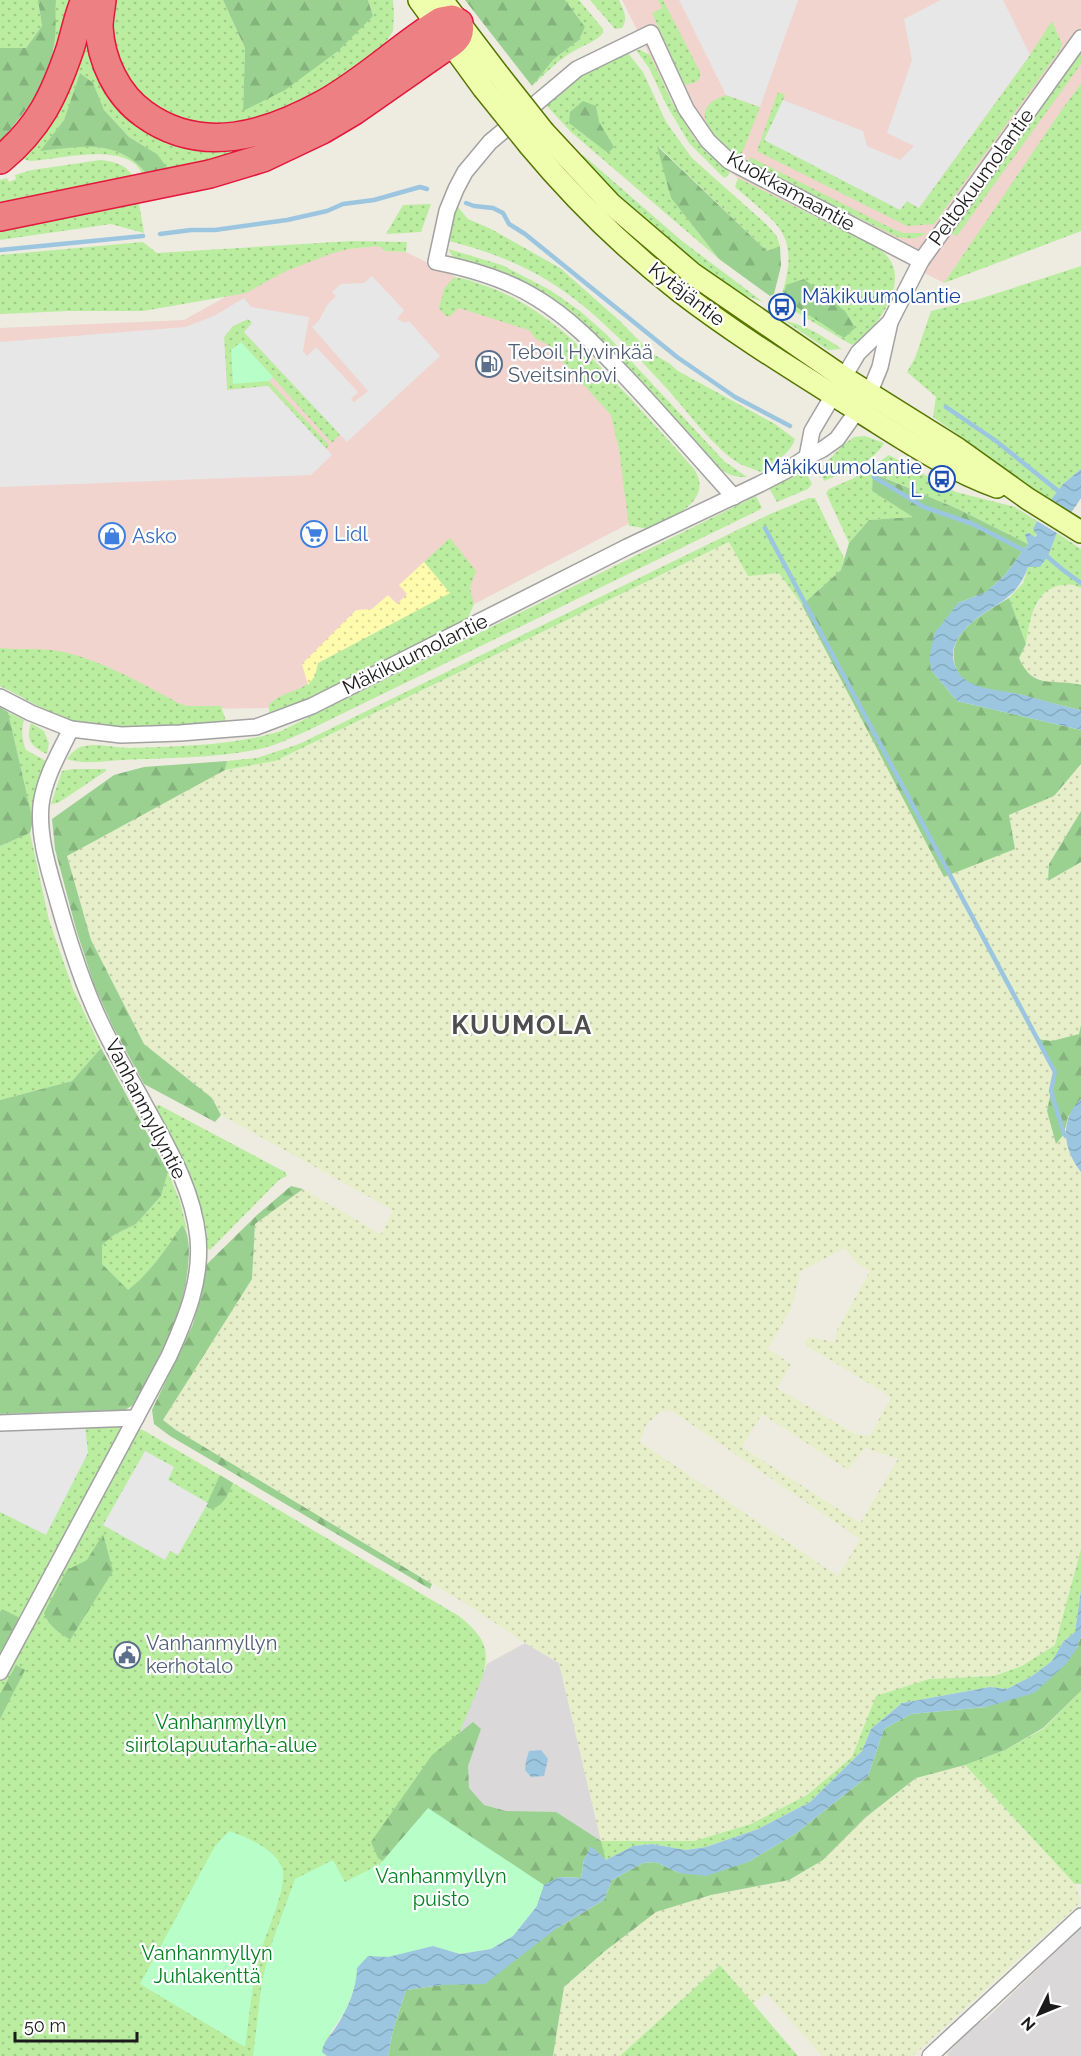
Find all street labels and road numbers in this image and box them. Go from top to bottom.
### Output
street label: Peltokuumolantie [923,104,1039,250]
street label: Kuokkamaantie [723,146,860,236]
street label: Kytäjäntie [644,257,730,331]
street label: Mäkikuumolantie [338,608,492,700]
street label: Vanhanmyllyntie [100,1035,192,1183]

